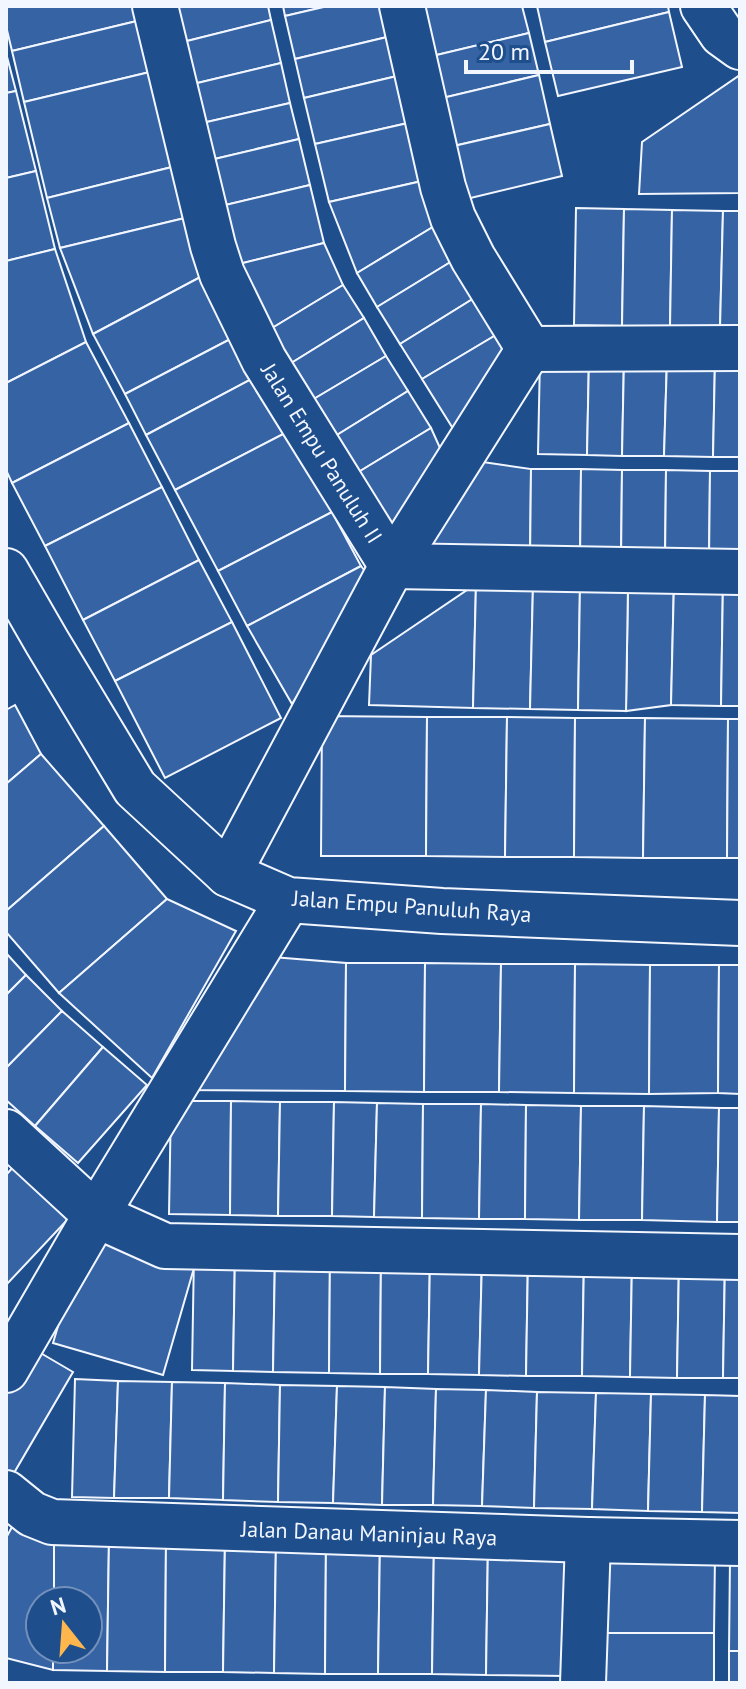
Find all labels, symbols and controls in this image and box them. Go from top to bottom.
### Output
scale bar [466,24,632,74]
text: 20 m [478,36,530,67]
street label: Jalan Empu Panuluh II [255,357,389,548]
street label: Jalan Empu Panuluh Raya [291,884,532,928]
street label: Jalan Danau Maninjau Raya [239,1515,498,1551]
north arrow [24,1585,104,1665]
text: N [47,1590,69,1621]

